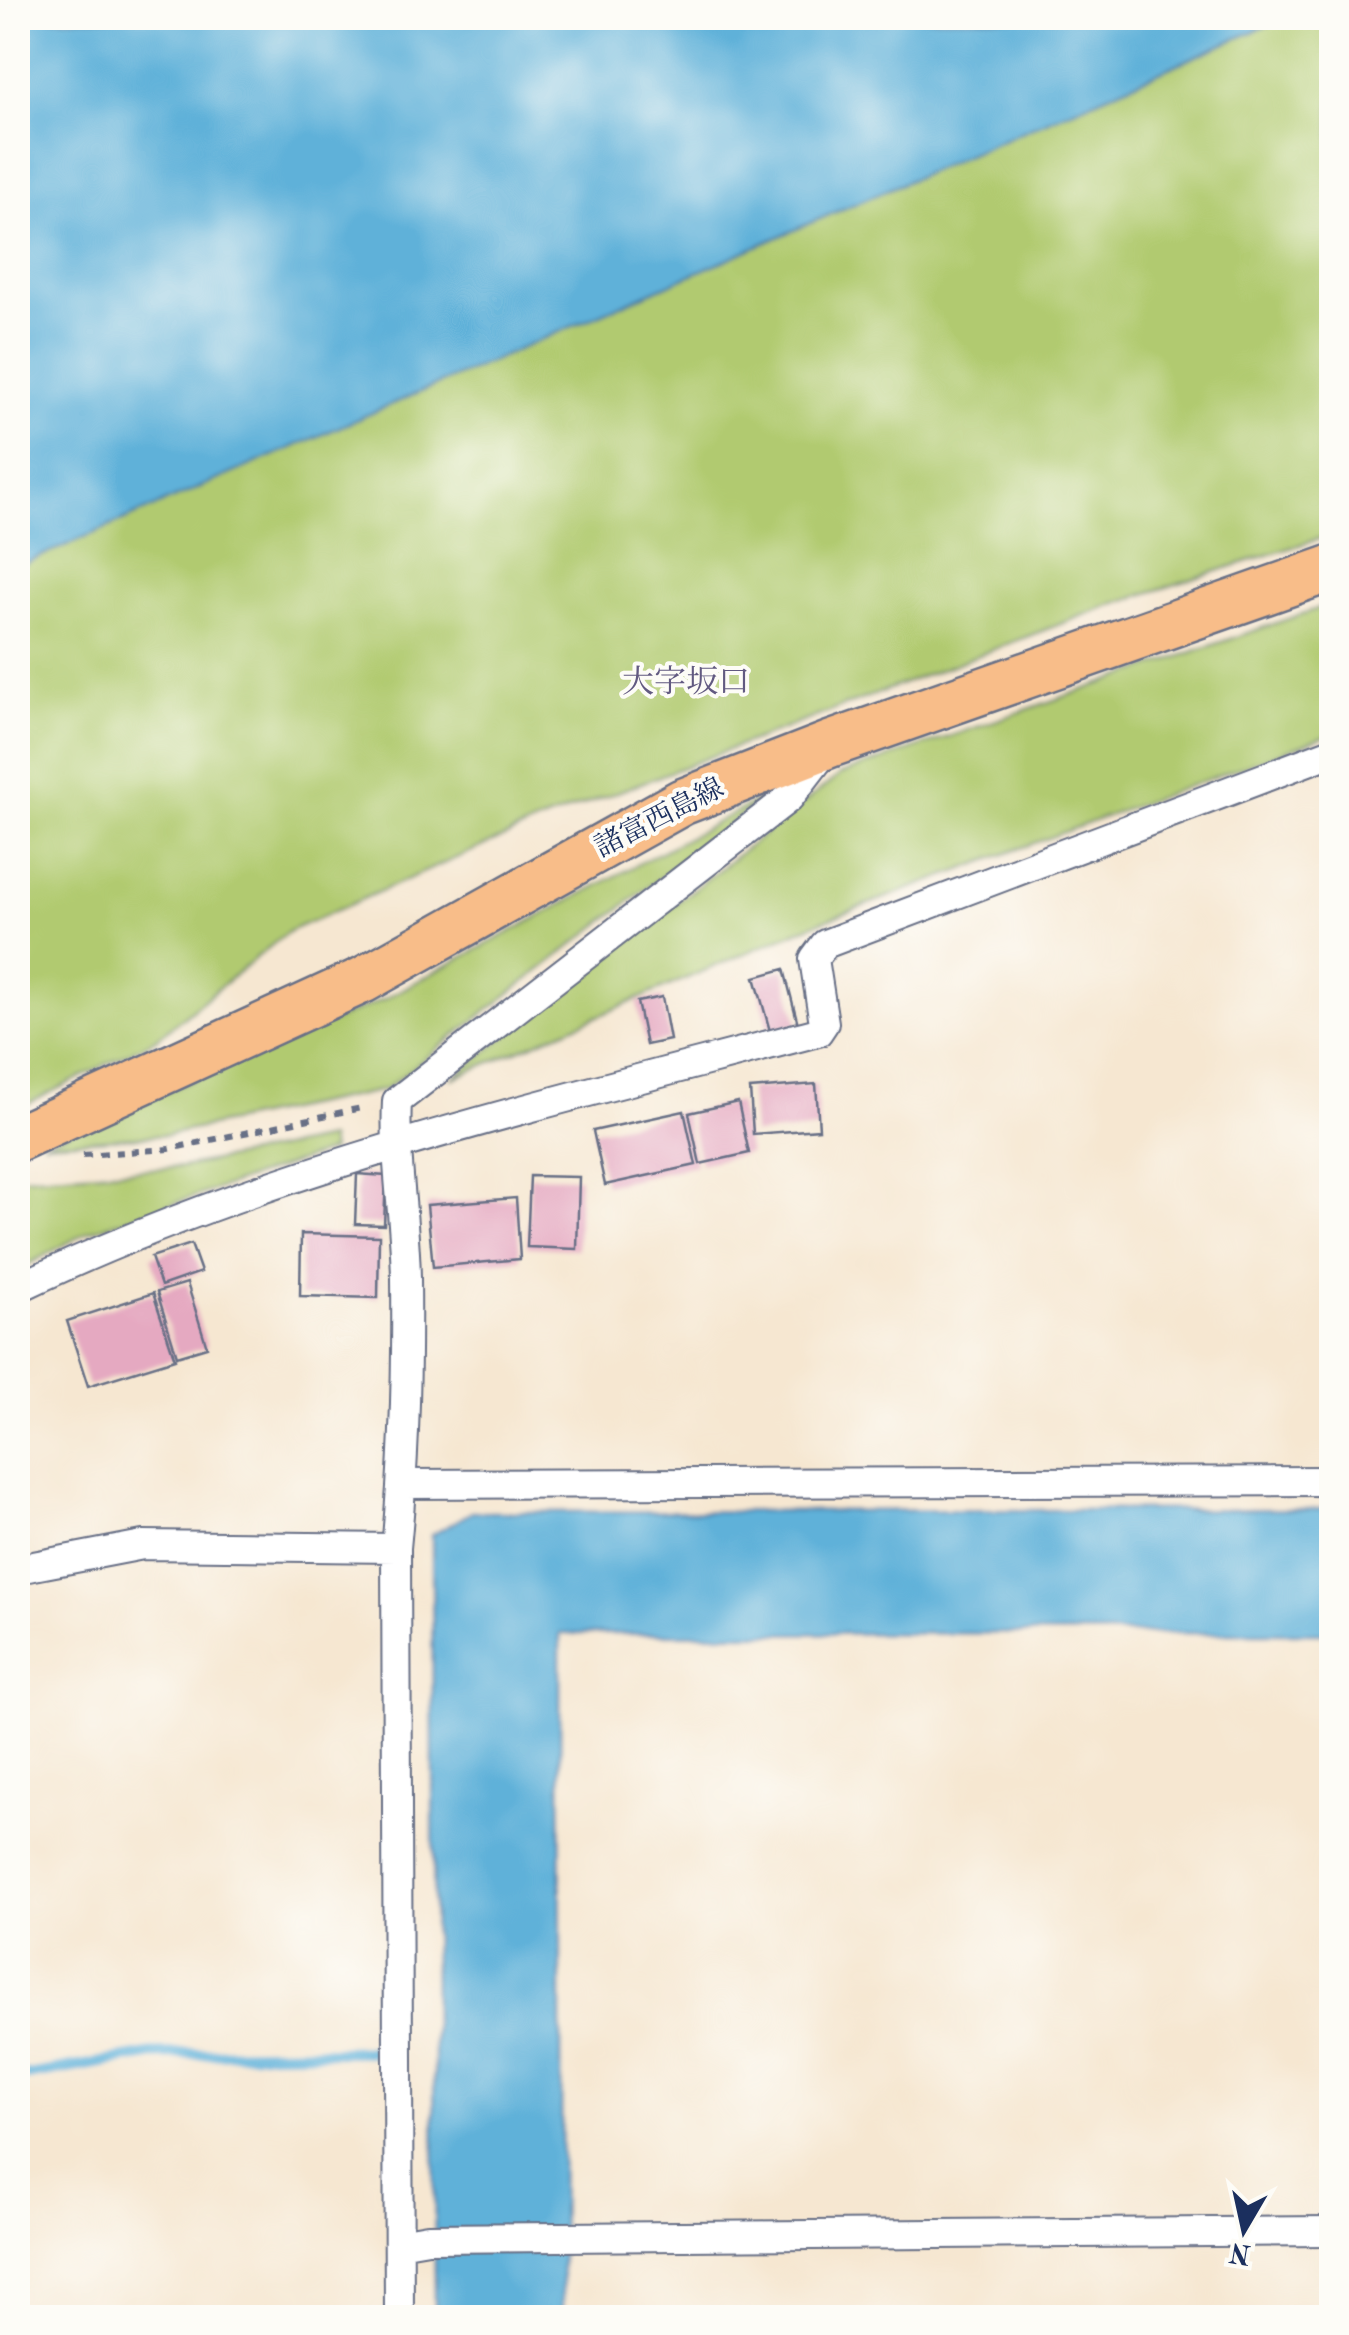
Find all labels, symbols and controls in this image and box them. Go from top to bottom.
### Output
district label: 大字坂口 [622,665,750,700]
street label: 諸富西島線 [590,772,729,863]
north arrow [1194,2180,1294,2280]
text: N [1227,2236,1253,2267]

